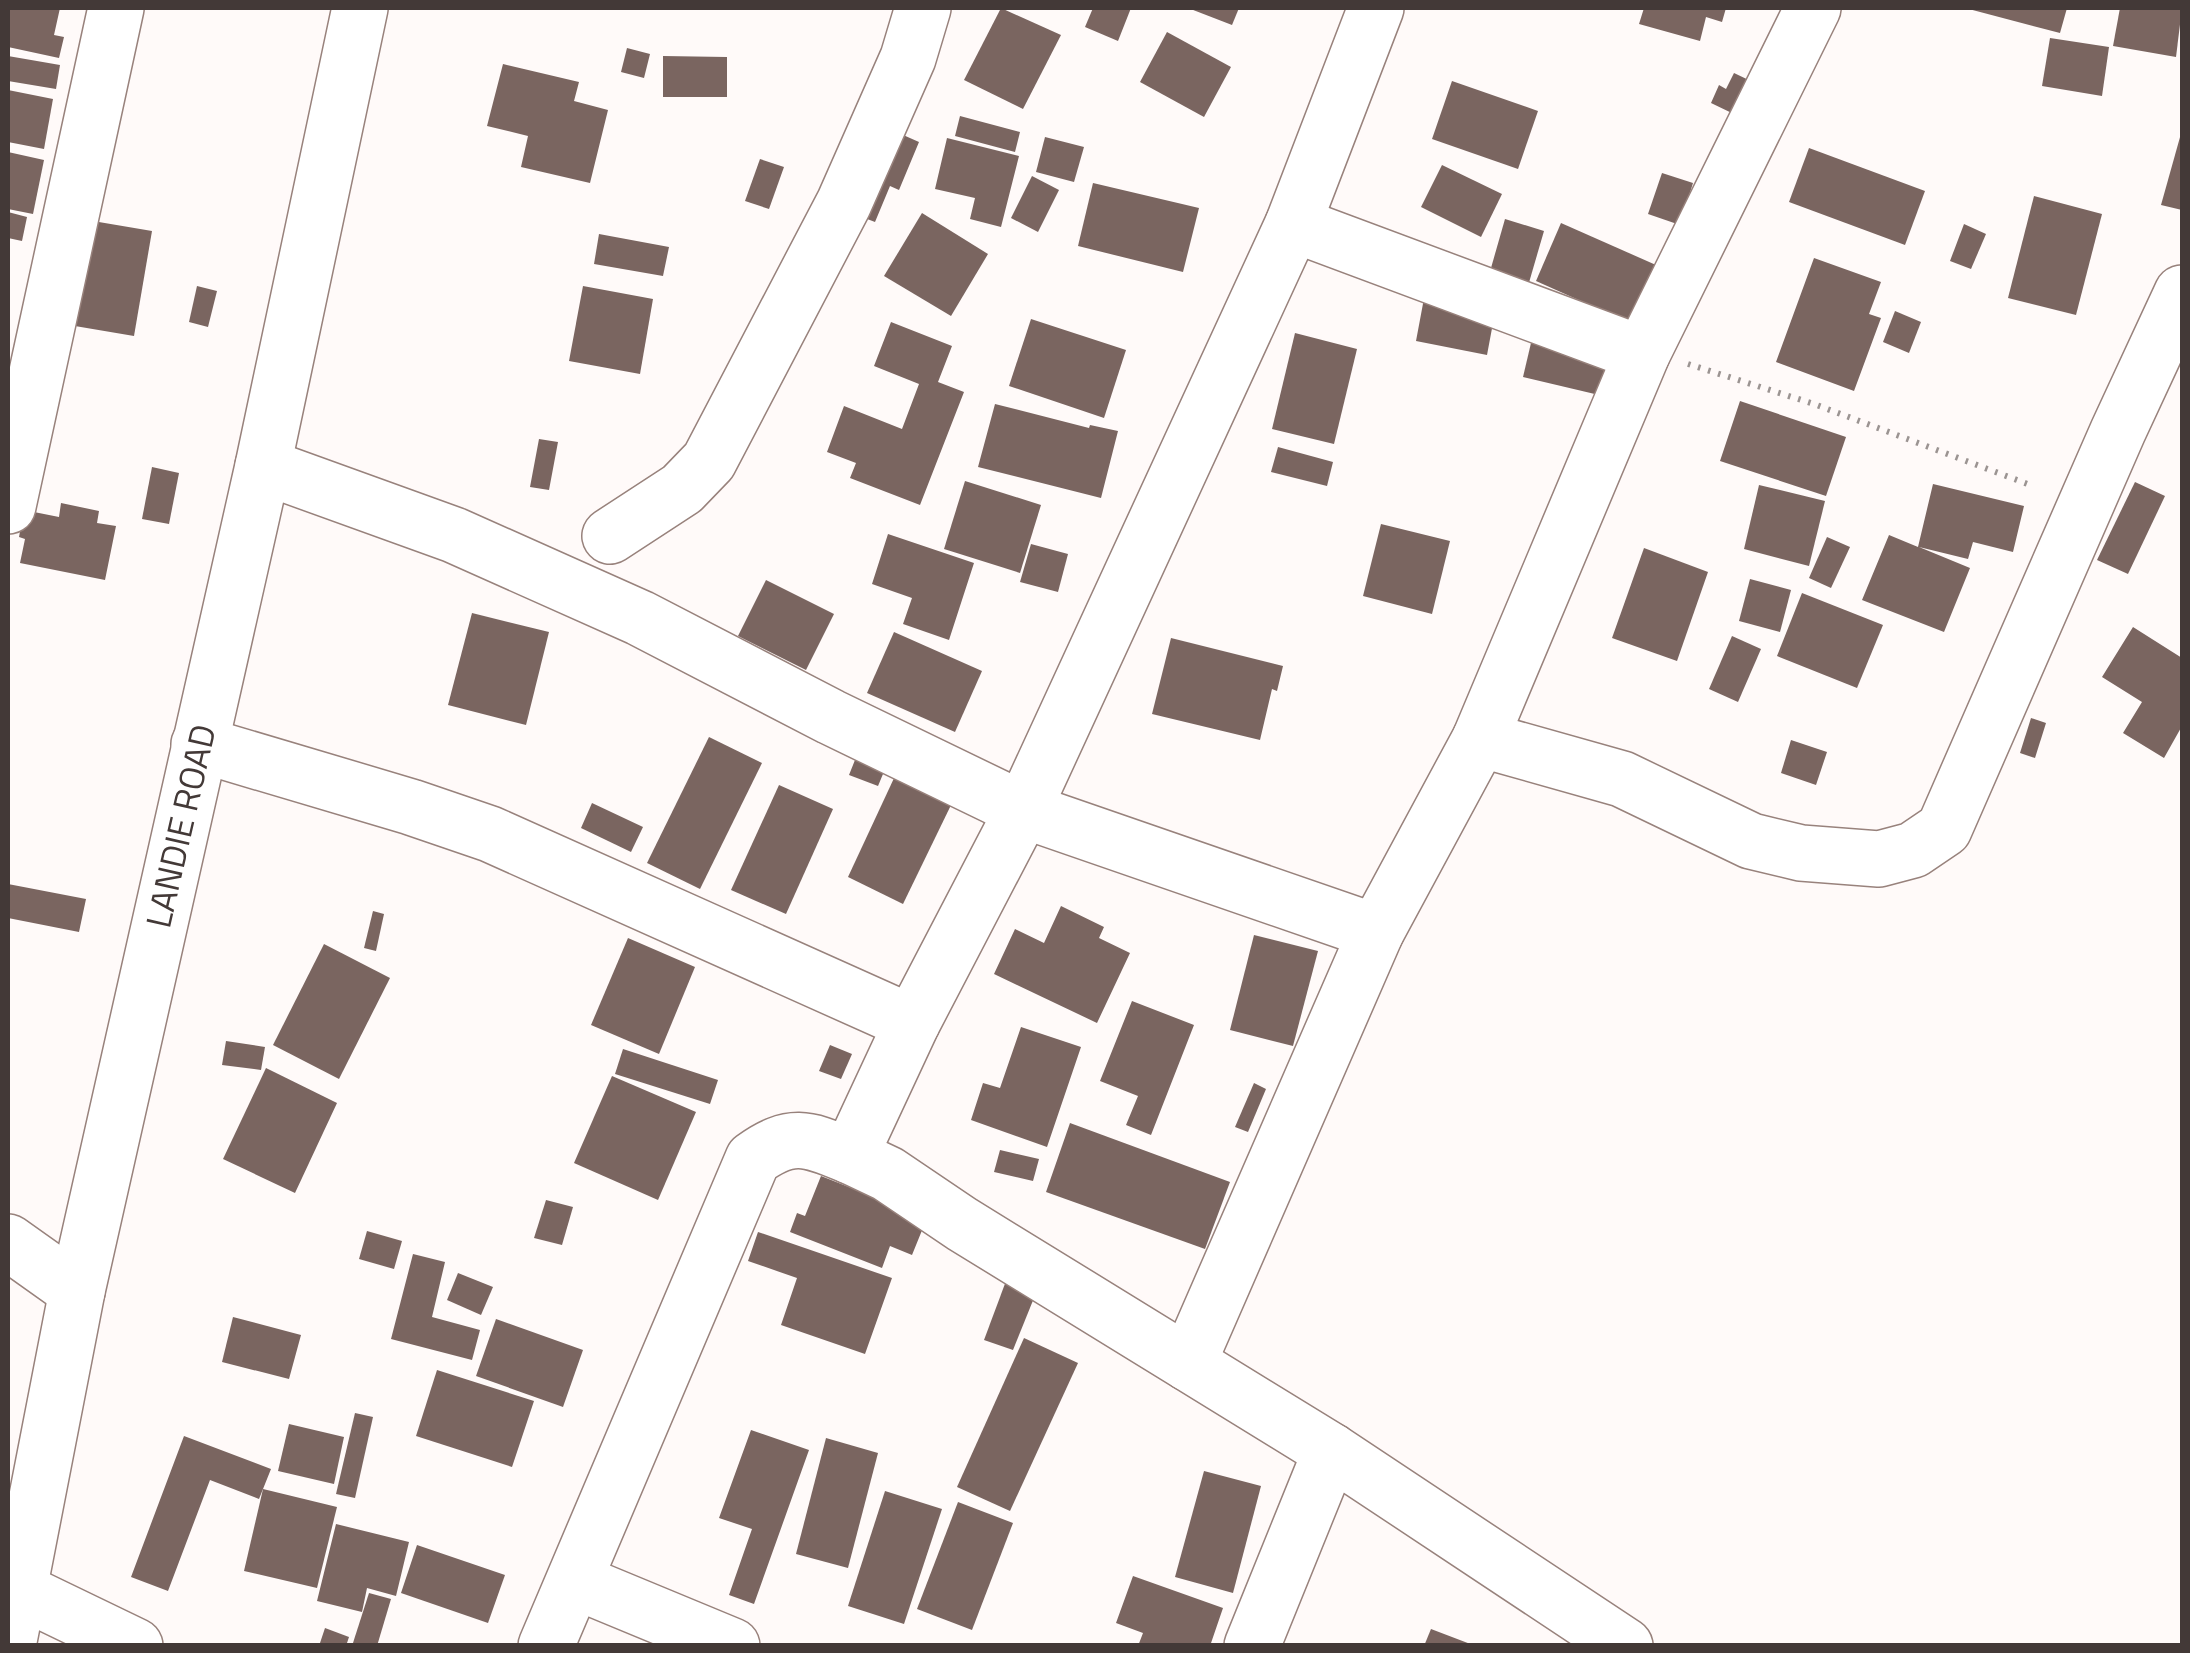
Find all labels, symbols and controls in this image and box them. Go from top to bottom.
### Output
street label: LANDIE ROAD [130,719,230,933]

